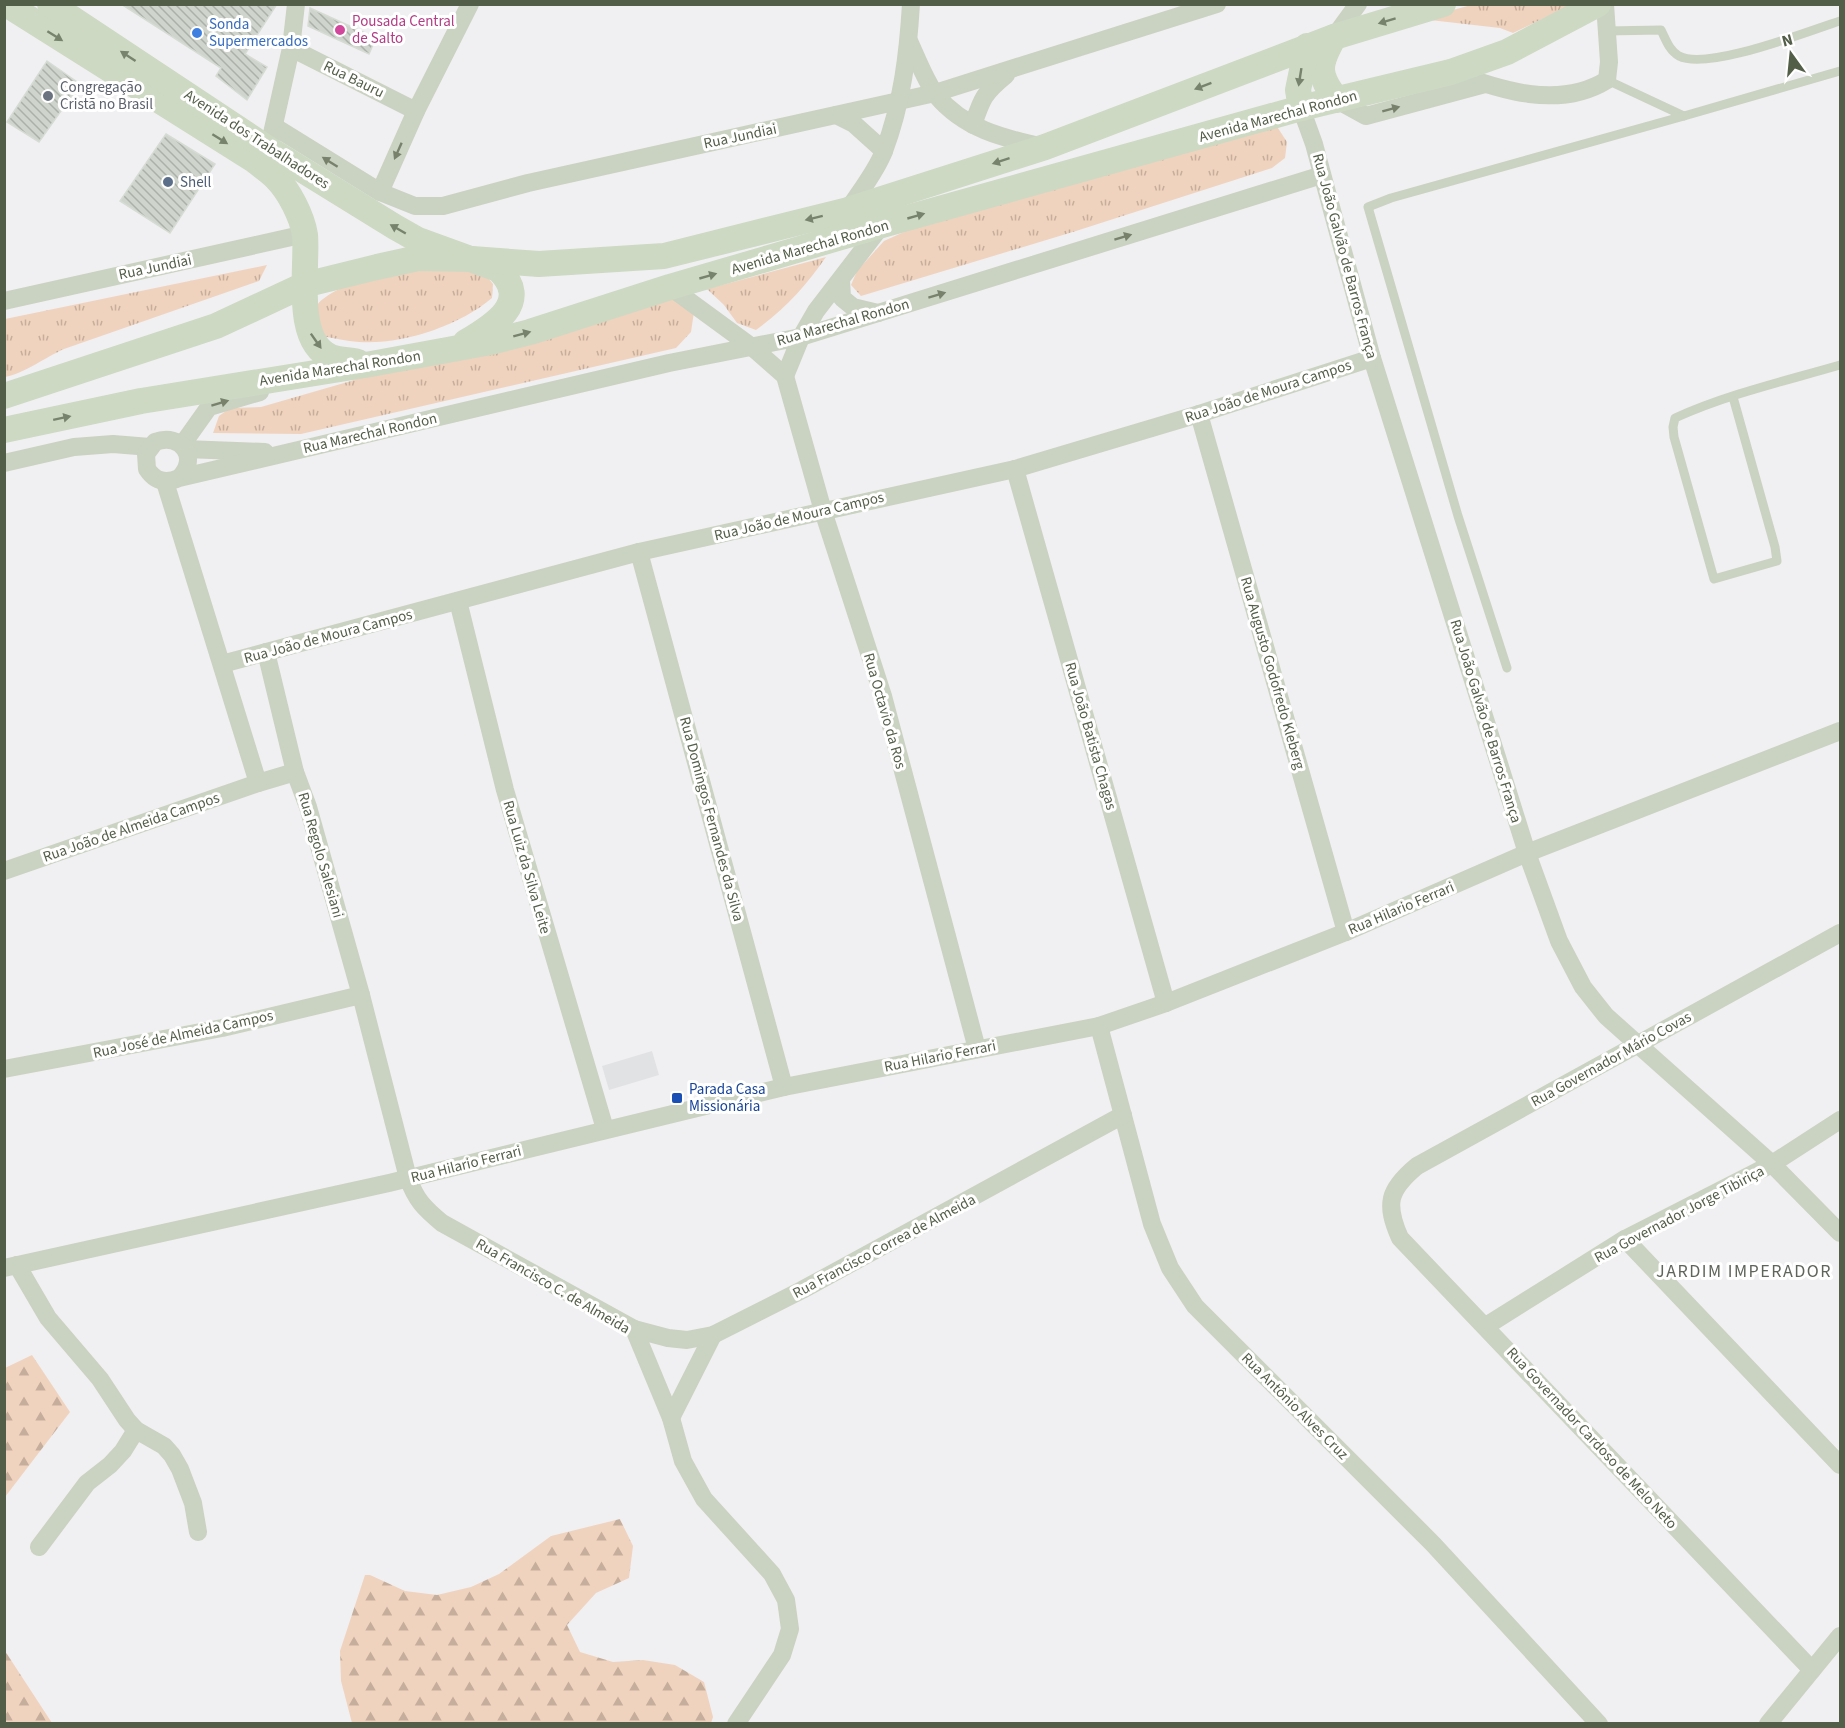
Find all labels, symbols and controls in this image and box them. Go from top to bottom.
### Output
place label: Pousada Central de Salto [352,11,455,49]
place label: Sonda Supermercados [209,14,308,52]
one-way arrow [1378,17,1396,26]
marker: Pousada Central de Salto [333,23,347,37]
north arrow [1761,24,1821,84]
marker: Sonda Supermercados [190,26,204,40]
text: N [1779,28,1795,52]
one-way arrow [47,31,63,42]
one-way arrow [120,51,136,62]
street label: Rua Bauru [320,56,388,103]
one-way arrow [1296,68,1305,87]
place label: Congregação Cristã no Brasil [60,77,153,115]
one-way arrow [1194,82,1212,91]
street label: Avenida dos Trabalhadores [180,85,333,194]
street label: Avenida Marechal Rondon [1197,85,1360,148]
marker: Congregação Cristã no Brasil [41,89,55,103]
one-way arrow [1382,104,1400,114]
street label: Rua Jundiai [702,119,779,154]
one-way arrow [212,134,229,145]
one-way arrow [393,143,403,161]
street label: Rua João Galvão de Barros França [1307,151,1382,361]
one-way arrow [322,156,338,167]
one-way arrow [992,157,1010,166]
place label: Shell [180,172,211,193]
marker: Shell [161,175,175,189]
one-way arrow [907,211,925,220]
one-way arrow [805,214,823,224]
street label: Avenida Marechal Rondon [729,215,891,280]
one-way arrow [389,224,406,234]
one-way arrow [1114,232,1132,241]
street label: Rua Jundiai [117,250,194,285]
one-way arrow [699,271,717,280]
one-way arrow [928,290,946,299]
street label: Rua Marechal Rondon [774,294,912,351]
one-way arrow [513,329,531,338]
one-way arrow [310,333,322,349]
street label: Avenida Marechal Rondon [258,345,422,392]
street label: Rua João de Moura Campos [1182,355,1354,428]
one-way arrow [211,398,229,407]
street label: Rua Marechal Rondon [301,408,439,459]
one-way arrow [52,413,71,422]
street label: Rua João de Moura Campos [712,487,886,546]
street label: Rua Augusto Godofredo Kleberg [1235,574,1310,772]
street label: Rua João de Moura Campos [242,604,415,669]
street label: Rua João Galvão de Barros França [1445,617,1527,826]
street label: Rua Octavio da Ros [858,651,911,772]
street label: Rua João Batista Chagas [1059,660,1122,812]
street label: Rua Domingos Fernandes da Silva [674,714,749,924]
street label: Rua João de Almeida Campos [40,787,222,868]
street label: Rua Regolo Salesiani [293,790,348,920]
street label: Rua Luiz da Silva Leite [497,798,556,936]
street label: Rua Hilario Ferrari [1345,877,1457,940]
street label: Rua José de Almeida Campos [91,1005,275,1064]
street label: Rua Governador Mário Covas [1527,1007,1695,1112]
street label: Rua Hilario Ferrari [882,1035,998,1078]
place label: Parada Casa Missionária [689,1079,766,1117]
marker: Parada Casa Missionária [670,1091,684,1105]
street label: Rua Hilario Ferrari [409,1141,524,1188]
street label: Rua Governador Jorge Tibiriça [1591,1161,1768,1268]
street label: Rua Francisco Correa de Almeida [789,1189,979,1304]
street label: Rua Francisco C. de Almeida [472,1234,634,1339]
district label: JARDIM IMPERADOR [1656,1259,1832,1284]
street label: Rua Governador Cardoso de Melo Neto [1502,1343,1682,1534]
street label: Rua Antônio Alves Cruz [1236,1348,1353,1465]

